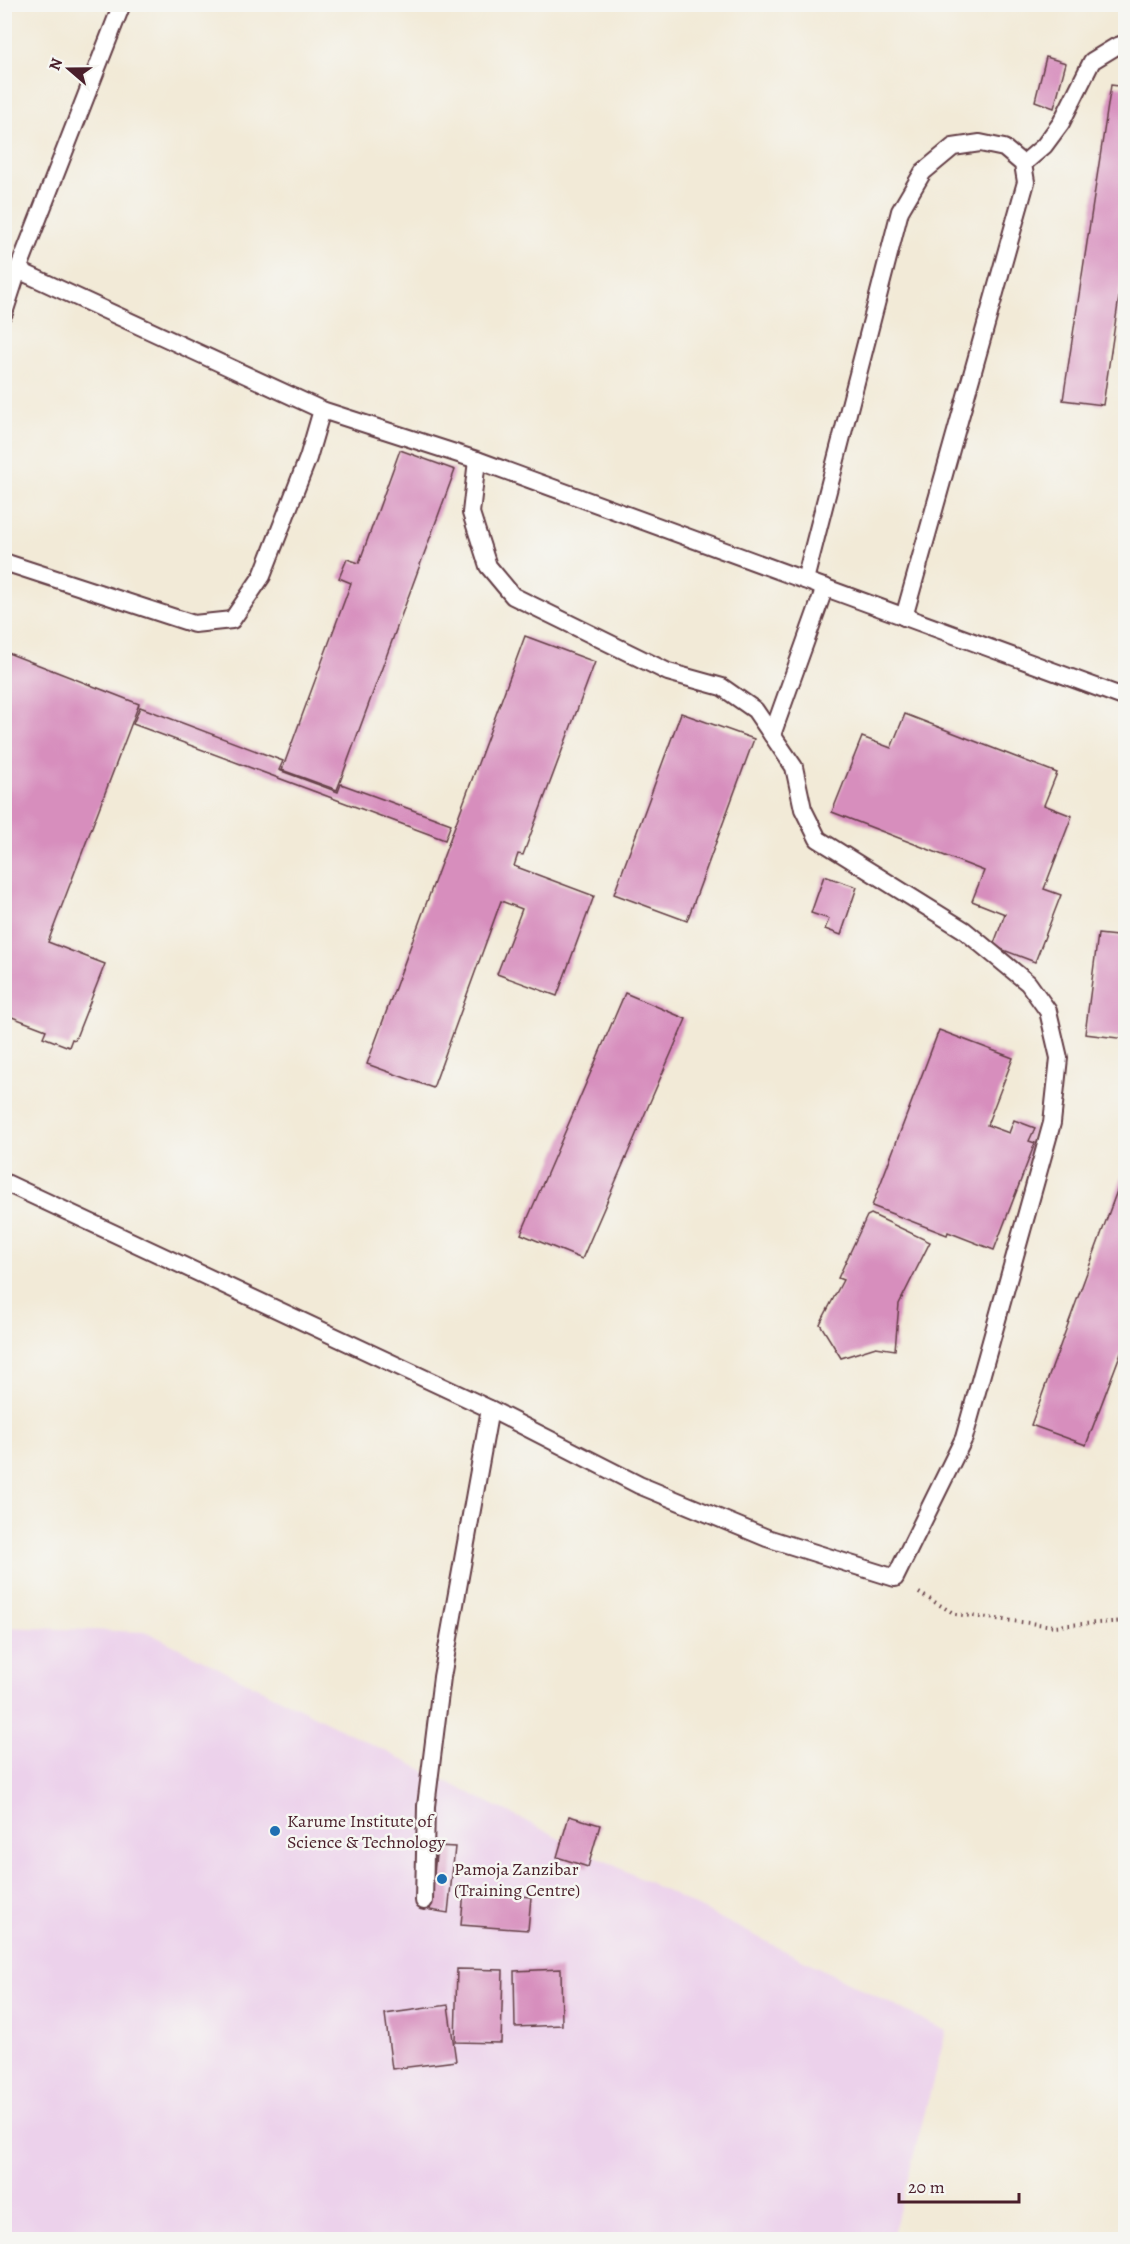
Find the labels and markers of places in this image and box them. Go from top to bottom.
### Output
place label: Karume Institute of Science & Technology [287,1809,446,1854]
marker: Karume Institute of Science & Technology [268,1824,282,1838]
place label: Pamoja Zanzibar (Training Centre) [454,1857,580,1902]
marker: Pamoja Zanzibar (Training Centre) [435,1872,449,1886]

